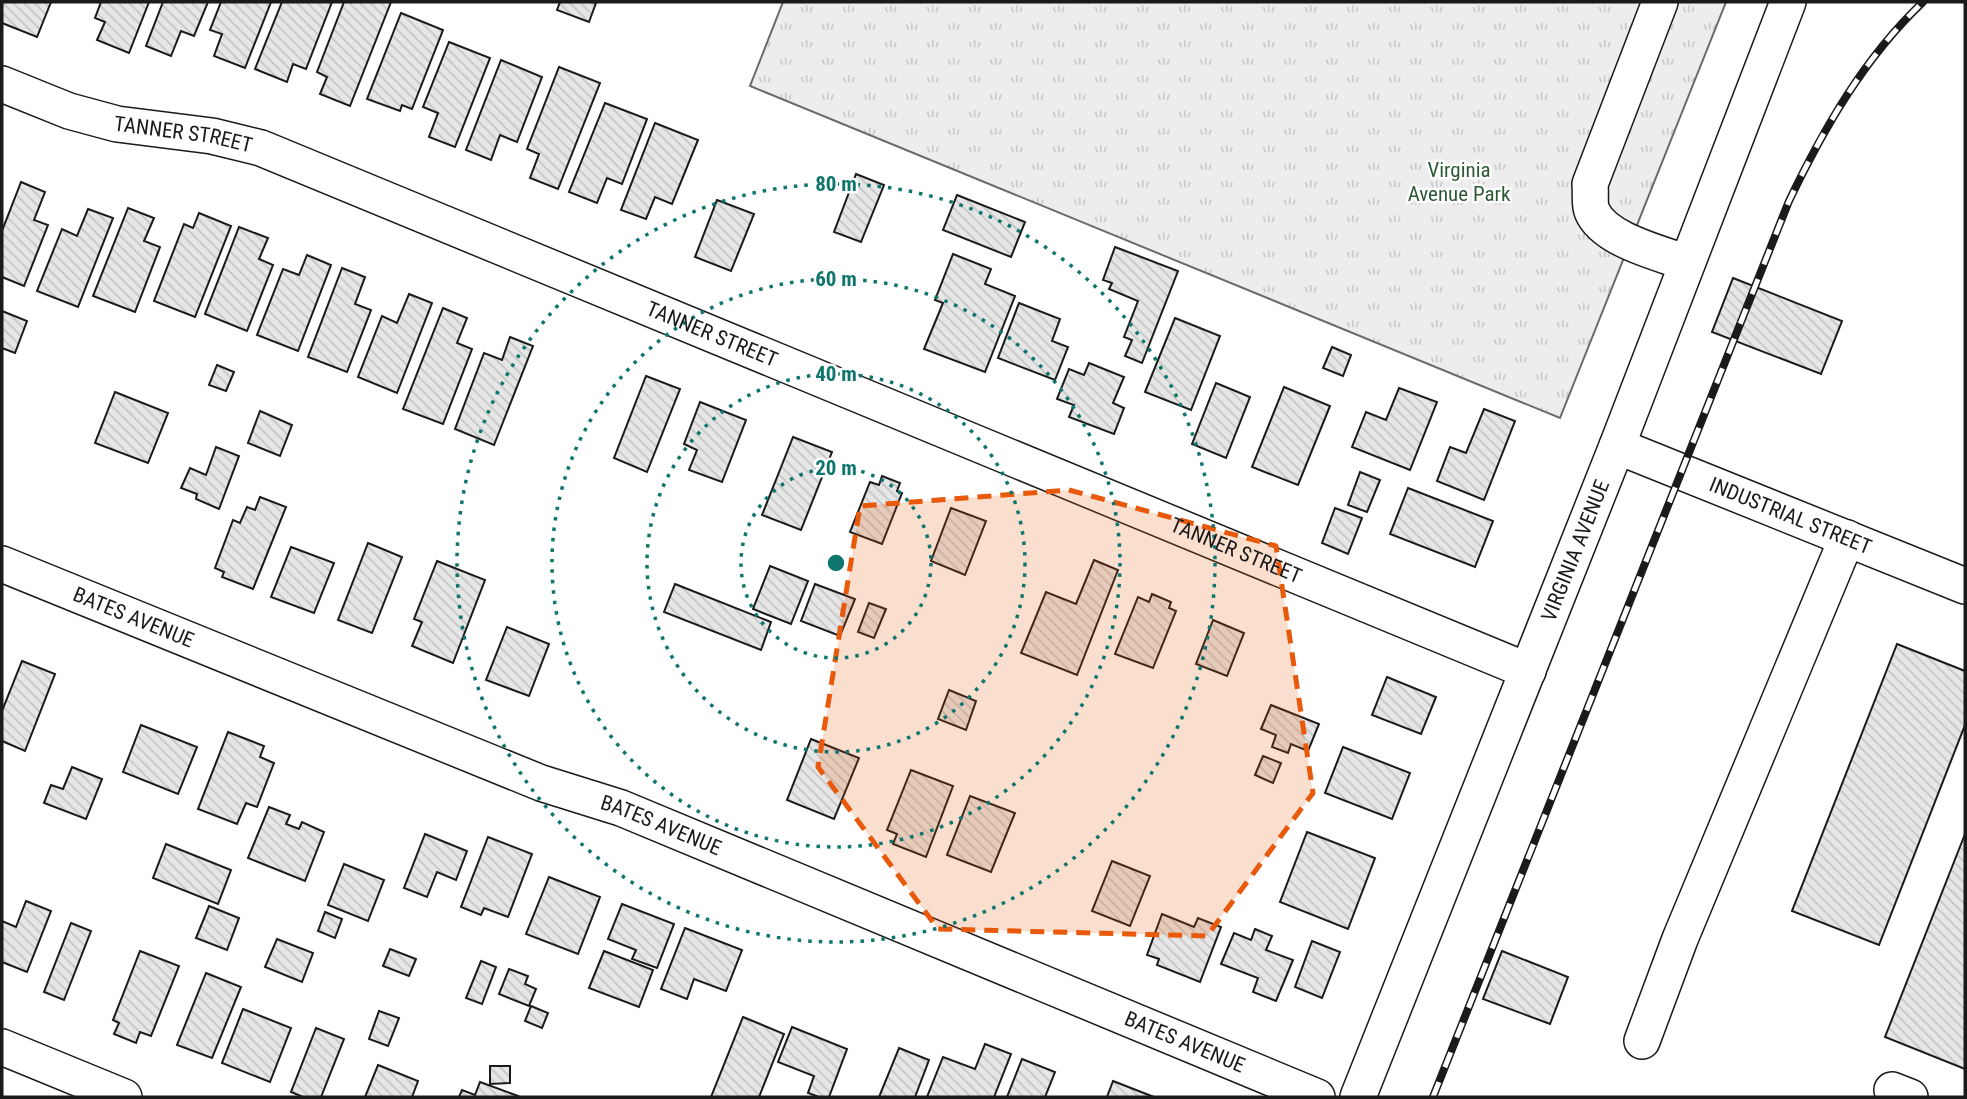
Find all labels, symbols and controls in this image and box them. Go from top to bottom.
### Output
street label: TANNER STREET [113,112,255,157]
park label: Virginia Avenue Park [1408,158,1511,206]
text: 80 m [815,172,857,196]
text: 60 m [815,267,857,291]
street label: TANNER STREET [643,296,781,372]
text: 40 m [815,362,857,386]
text: 20 m [815,456,857,480]
street label: INDUSTRIAL STREET [1706,472,1875,559]
street label: VIRGINIA AVENUE [1536,477,1614,625]
street label: TANNER STREET [1167,513,1305,588]
centre of rings [824,551,848,575]
street label: BATES AVENUE [70,582,197,653]
street label: BATES AVENUE [598,790,725,860]
street label: BATES AVENUE [1121,1006,1248,1078]

